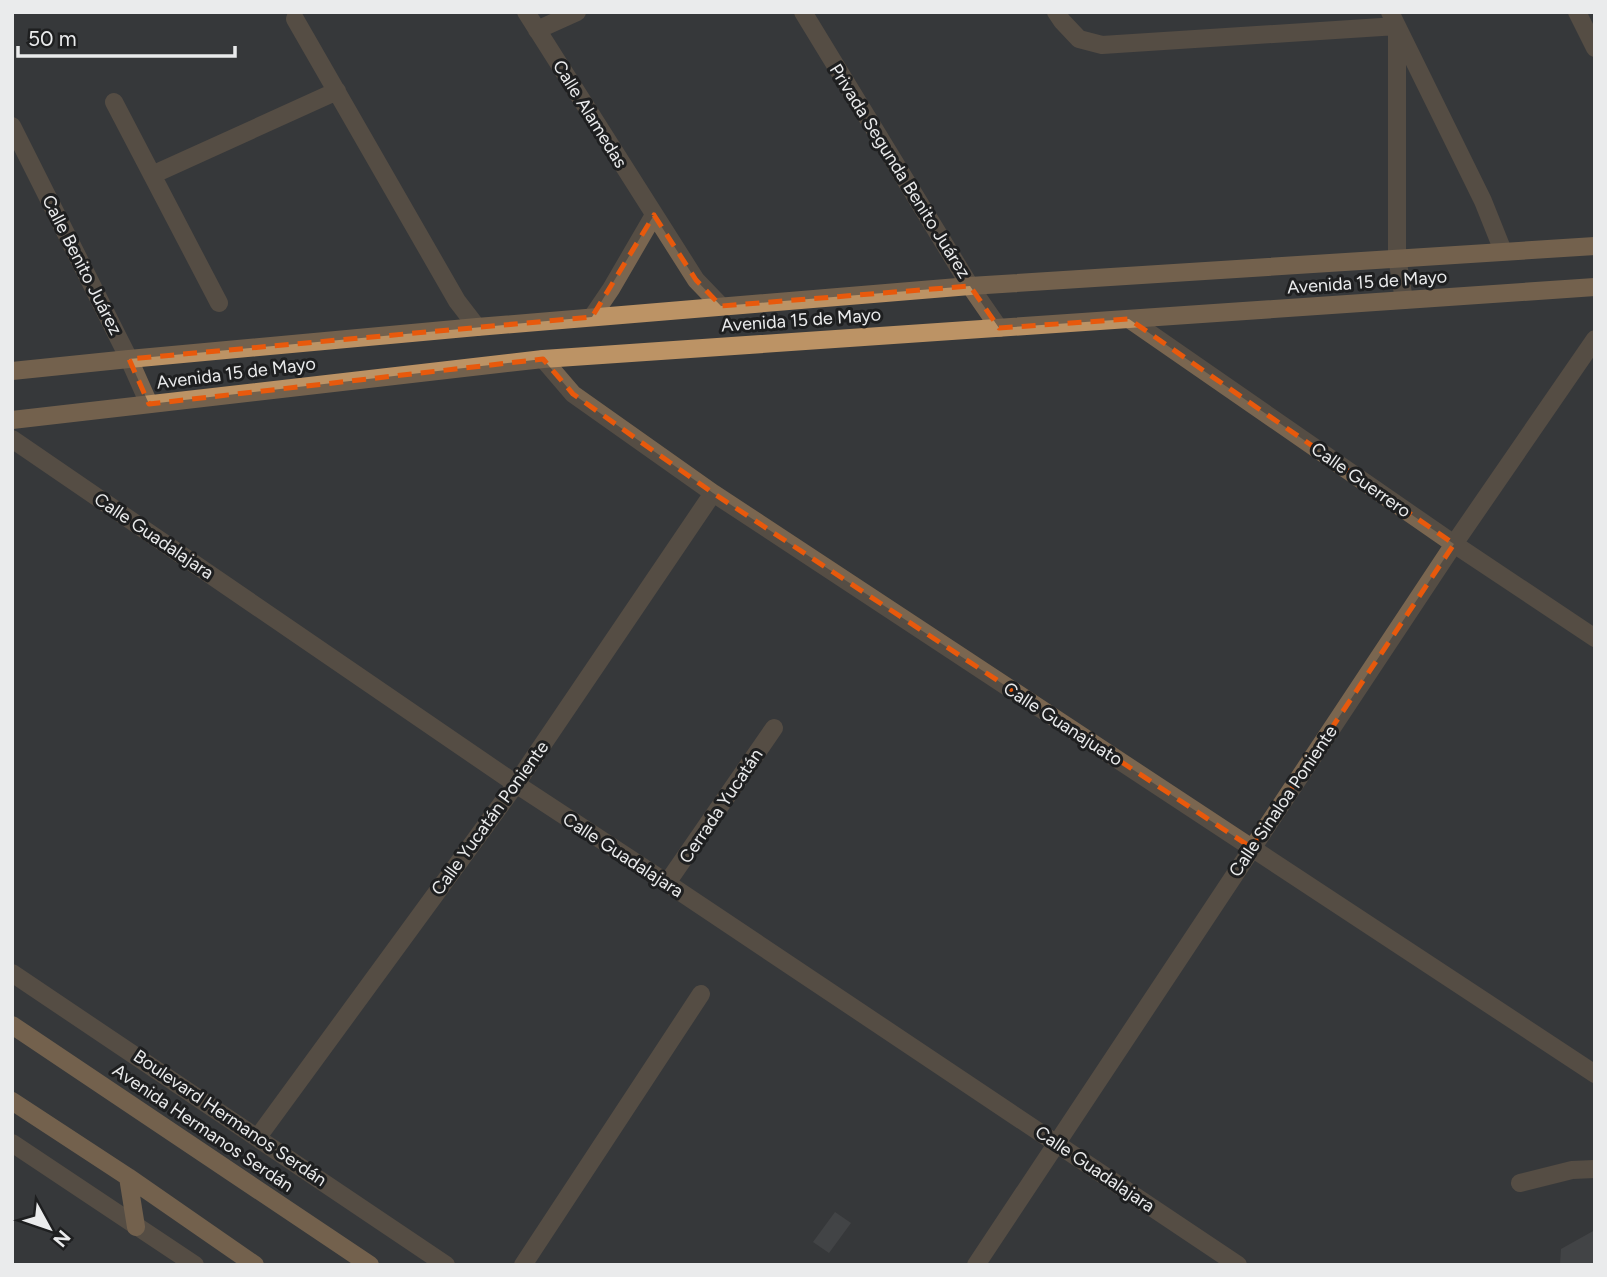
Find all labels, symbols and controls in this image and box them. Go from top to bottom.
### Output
scale bar [18,14,234,58]
text: 50 m [28,26,77,51]
street label: Calle Alamedas [548,56,632,172]
street label: Privada Segunda Benito Juárez [825,60,975,282]
street label: Calle Benito Juárez [37,191,127,339]
street label: Avenida 15 de Mayo [1286,265,1448,299]
street label: Avenida 15 de Mayo [720,303,882,337]
street label: Avenida 15 de Mayo [155,352,317,394]
street label: Calle Guerrero [1307,438,1415,522]
street label: Calle Guadalajara [90,488,218,584]
street label: Calle Guanajuato [999,677,1127,771]
street label: Calle Sinaloa Poniente [1224,721,1342,881]
street label: Calle Yucatán Poniente [427,736,553,899]
street label: Cerrada Yucatán [675,744,767,868]
street label: Calle Guadalajara [559,808,687,902]
street label: Boulevard Hermanos Serdán [129,1045,331,1191]
street label: Avenida Hermanos Serdán [108,1059,298,1197]
street label: Calle Guadalajara [1031,1121,1159,1217]
north arrow [14,1193,84,1263]
text: N [48,1226,75,1252]

